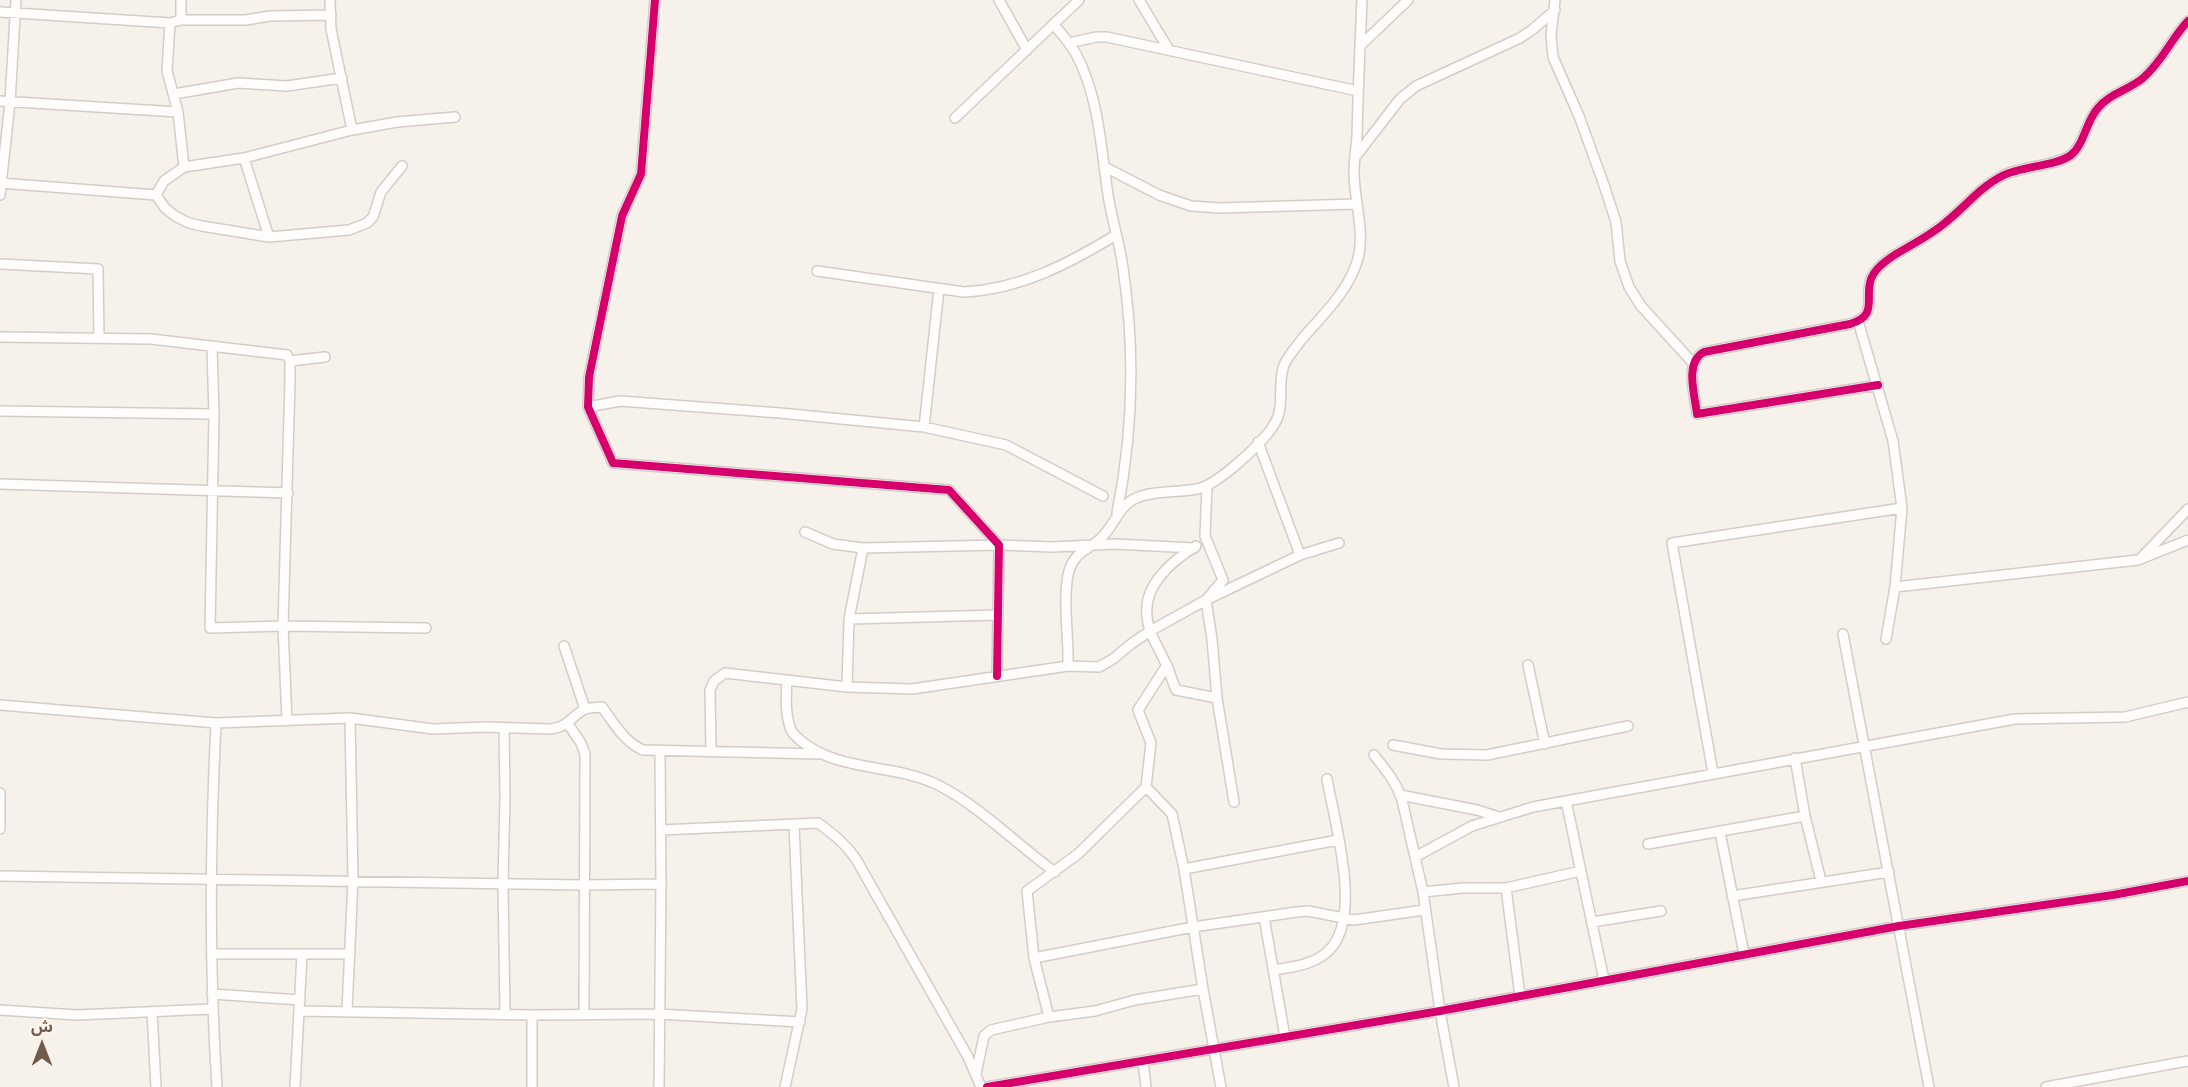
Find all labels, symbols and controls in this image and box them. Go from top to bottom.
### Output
north arrow [12,1015,72,1075]
text: ش [31,1017,53,1037]

